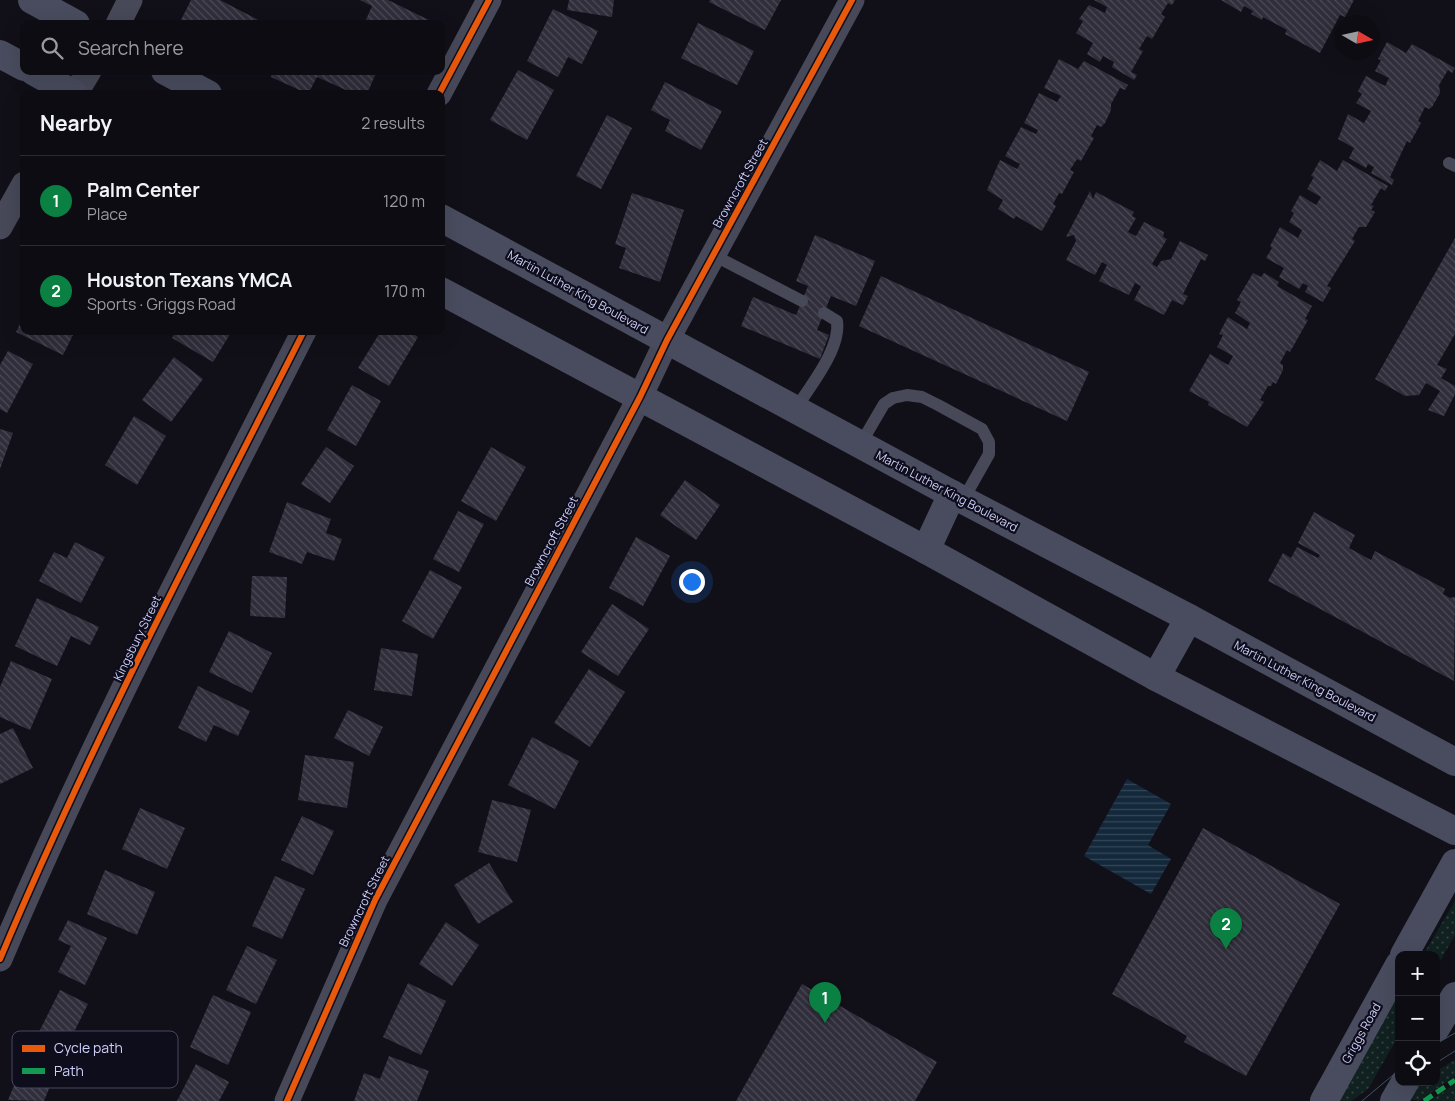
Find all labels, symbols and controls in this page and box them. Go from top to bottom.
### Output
north arrow [1335,15,1380,60]
search box [20,20,445,75]
icon: search [38,34,66,62]
text: Search here [78,35,184,61]
text: Nearby [40,109,112,137]
text: 2 results [361,112,425,134]
street label: Browncroft Street [708,135,772,231]
text: Palm Center [87,177,200,203]
text: 1 [52,190,60,212]
text: 120 m [383,190,425,212]
text: Place [87,203,127,225]
street label: Martin Luther King Boulevard [505,246,651,338]
text: Houston Texans YMCA [87,267,292,293]
text: 2 [51,280,61,302]
text: 170 m [384,280,425,302]
text: Sports · Griggs Road [87,293,236,315]
street label: Martin Luther King Boulevard [873,446,1021,536]
street label: Browncroft Street [520,493,582,589]
your location [679,569,705,595]
street label: Kingsbury Street [109,592,165,683]
street label: Martin Luther King Boulevard [1231,636,1379,726]
street label: Browncroft Street [335,852,394,949]
pin: 2 [1210,908,1242,949]
map controls [1395,951,1440,1086]
button: + [1395,951,1440,996]
pin: 1 [809,982,841,1023]
button: − [1395,996,1440,1041]
street label: Griggs Road [1337,1000,1385,1066]
legend [12,1031,178,1088]
text: Cycle path [54,1038,123,1057]
button: locate [1395,1041,1440,1086]
text: Path [54,1061,84,1080]

